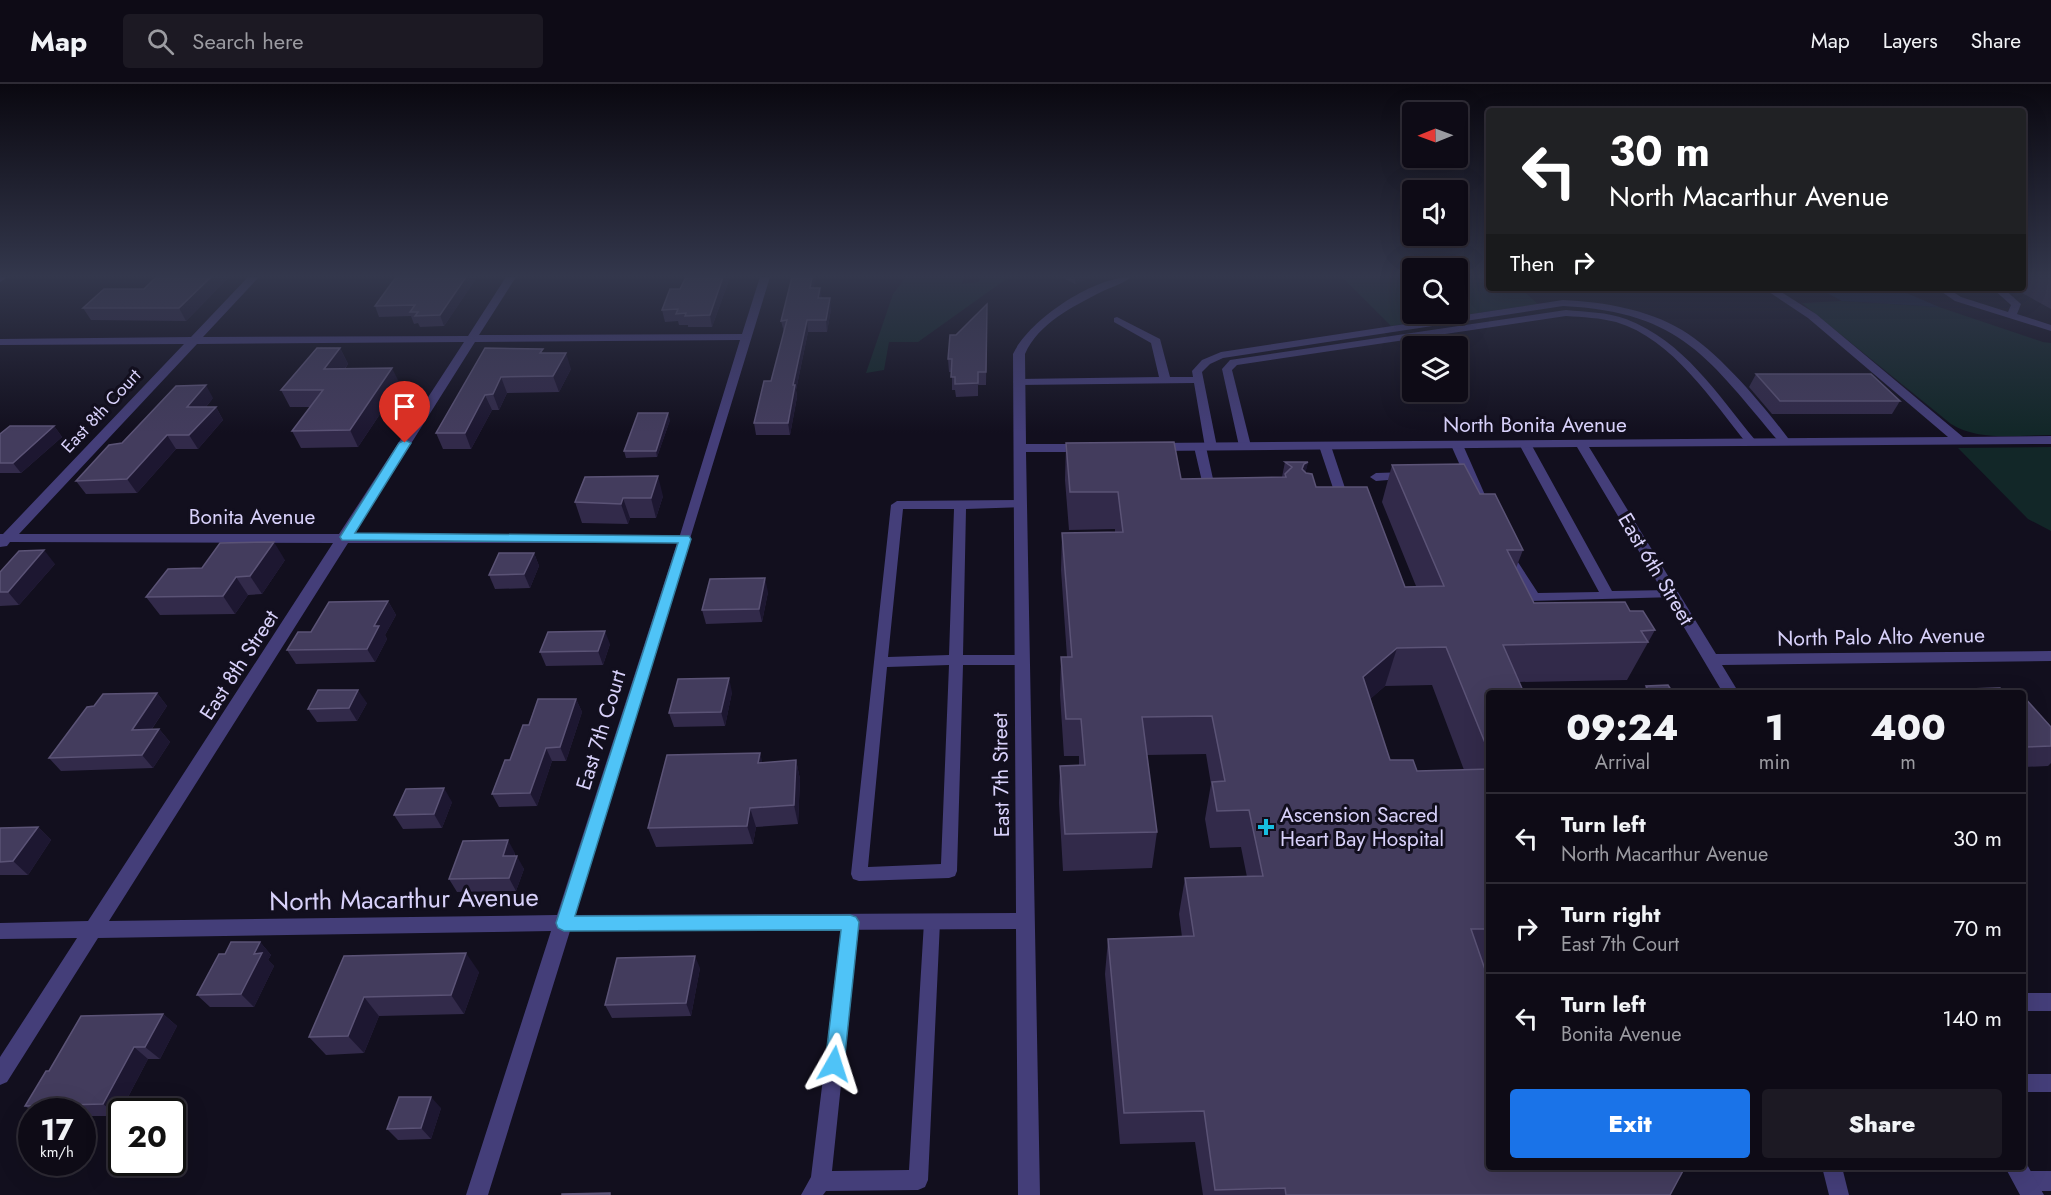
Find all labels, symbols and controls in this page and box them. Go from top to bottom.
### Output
search box [123,14,543,68]
text: Map [30,21,87,62]
icon: search [144,25,177,58]
text: Search here [192,25,304,57]
text: Map [1811,26,1850,56]
text: Layers [1883,26,1938,56]
text: Share [1971,26,2021,56]
north arrow [1402,102,1468,168]
map controls [1402,102,1468,402]
text: 30 m [1609,121,1710,182]
icon: left [1510,132,1588,210]
text: North Macarthur Avenue [1609,177,1889,216]
button: sound [1402,180,1468,246]
icon: right [1567,246,1600,279]
text: Then [1510,247,1555,279]
button: search [1402,258,1468,324]
button: layers [1402,336,1468,402]
street label: East 8th Court [55,363,147,459]
pin [379,381,430,443]
icon: arrive [388,390,421,423]
street label: North Bonita Avenue [1443,410,1627,440]
street label: Bonita Avenue [189,502,315,532]
street label: East 6th Street [1611,507,1701,631]
street label: East 8th Street [192,604,286,726]
street label: North Palo Alto Avenue [1777,620,1985,654]
street label: East 7th Court [569,666,633,794]
text: 09:24 [1566,701,1679,753]
text: 1 [1765,701,1784,753]
text: 400 [1870,701,1946,753]
street label: East 7th Street [985,712,1017,838]
text: Arrival [1595,748,1650,777]
text: min [1759,748,1790,777]
text: m [1900,748,1916,777]
place label: Ascension Sacred Heart Bay Hospital [1280,800,1444,854]
text: Turn left [1561,808,1646,840]
marker: Ascension Sacred Heart Bay Hospital [1257,818,1275,836]
icon: left [1510,822,1543,855]
text: 30 m [1953,822,2002,854]
text: North Macarthur Avenue [1561,840,1768,869]
street label: North Macarthur Avenue [269,878,539,920]
text: Turn right [1561,898,1661,930]
icon: right [1510,912,1543,945]
text: 70 m [1953,912,2002,944]
text: East 7th Court [1561,930,1679,959]
text: Turn left [1561,988,1646,1020]
icon: left [1510,1002,1543,1035]
text: 140 m [1942,1002,2002,1034]
text: Bonita Avenue [1561,1020,1682,1049]
position arrow [802,1032,866,1096]
button: Exit [1510,1089,1750,1158]
button: Share [1762,1089,2002,1158]
speed limit sign: 20 [108,1098,186,1176]
text: 17 [40,1108,74,1151]
text: km/h [40,1141,74,1163]

